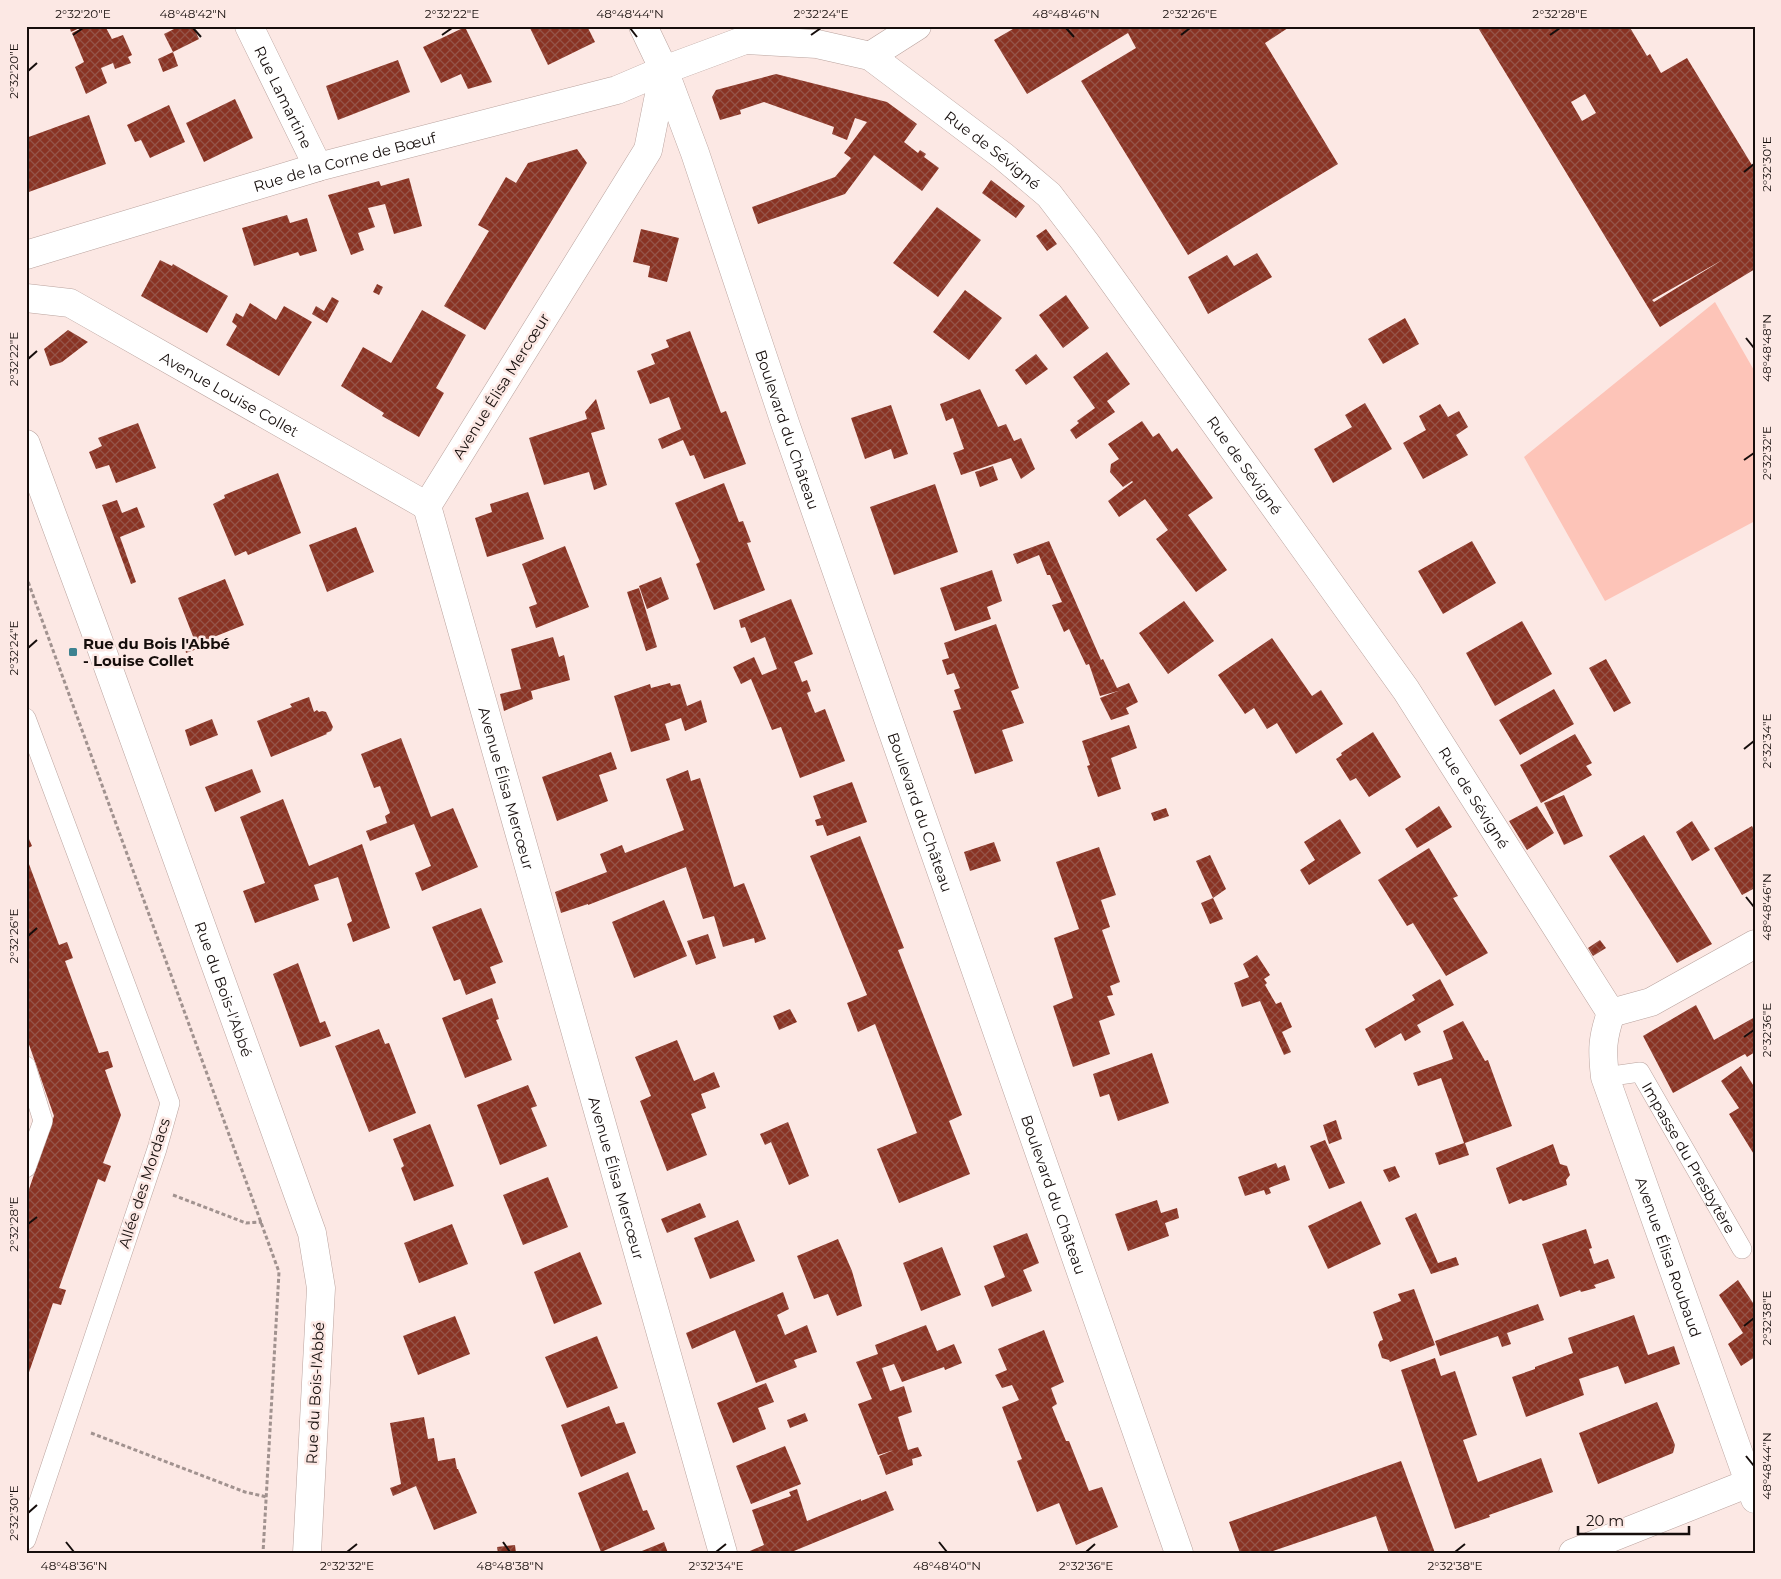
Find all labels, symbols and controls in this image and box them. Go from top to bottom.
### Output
text: 2°32'20"E [55,6,111,21]
text: 48°48'42"N [160,6,226,21]
text: 2°32'22"E [425,6,479,21]
text: 48°48'44"N [596,6,664,21]
text: 2°32'24"E [794,6,848,21]
text: 48°48'46"N [1032,6,1100,21]
text: 2°32'26"E [1163,6,1217,21]
text: 2°32'28"E [1532,6,1588,21]
street label: Rue Lamartine [251,42,317,151]
text: 2°32'20"E [6,43,21,99]
street label: Rue de Sévigné [941,106,1045,193]
street label: Rue de la Corne de Bœuf [251,127,439,195]
text: 2°32'30"E [1759,136,1774,192]
street label: Avenue Élisa Mercœur [448,310,554,462]
text: 48°48'48"N [1759,314,1774,382]
text: 2°32'22"E [6,332,21,386]
street label: Avenue Louise Collet [157,347,302,441]
street label: Boulevard du Château [752,347,824,512]
street label: Rue de Sévigné [1203,412,1287,518]
text: 2°32'32"E [1759,426,1774,480]
text: 2°32'24"E [6,621,21,675]
place label: Rue du Bois l'Abbé - Louise Collet [83,634,230,670]
marker: Rue du Bois l'Abbé - Louise Collet [67,646,79,658]
street label: Avenue Élisa Mercœur [475,705,539,872]
text: 2°32'34"E [1759,713,1774,769]
street label: Boulevard du Château [884,730,957,894]
street label: Rue de Sévigné [1435,743,1514,852]
text: 48°48'46"N [1759,873,1774,941]
text: 2°32'26"E [6,909,21,963]
street label: Rue du Bois-l'Abbé [191,919,257,1059]
text: 2°32'36"E [1759,1003,1774,1057]
street label: Impasse du Presbytère [1638,1078,1740,1237]
street label: Avenue Élisa Mercœur [585,1094,649,1262]
street label: Boulevard du Château [1017,1112,1091,1277]
street label: Allée des Mordacs [114,1116,174,1250]
street label: Avenue Élisa Roubaud [1632,1174,1706,1339]
text: 2°32'28"E [6,1196,21,1252]
text: 2°32'38"E [1759,1290,1774,1346]
street label: Rue du Bois-l'Abbé [302,1321,328,1465]
text: 48°48'44"N [1759,1432,1774,1500]
text: 2°32'30"E [6,1485,21,1541]
scale bar [1578,1504,1690,1536]
text: 20 m [1586,1511,1624,1530]
text: 48°48'36"N [41,1558,107,1573]
text: 2°32'32"E [320,1558,374,1573]
text: 48°48'38"N [476,1558,544,1573]
text: 2°32'34"E [688,1558,744,1573]
text: 48°48'40"N [913,1558,981,1573]
text: 2°32'36"E [1059,1558,1113,1573]
text: 2°32'38"E [1427,1558,1483,1573]

